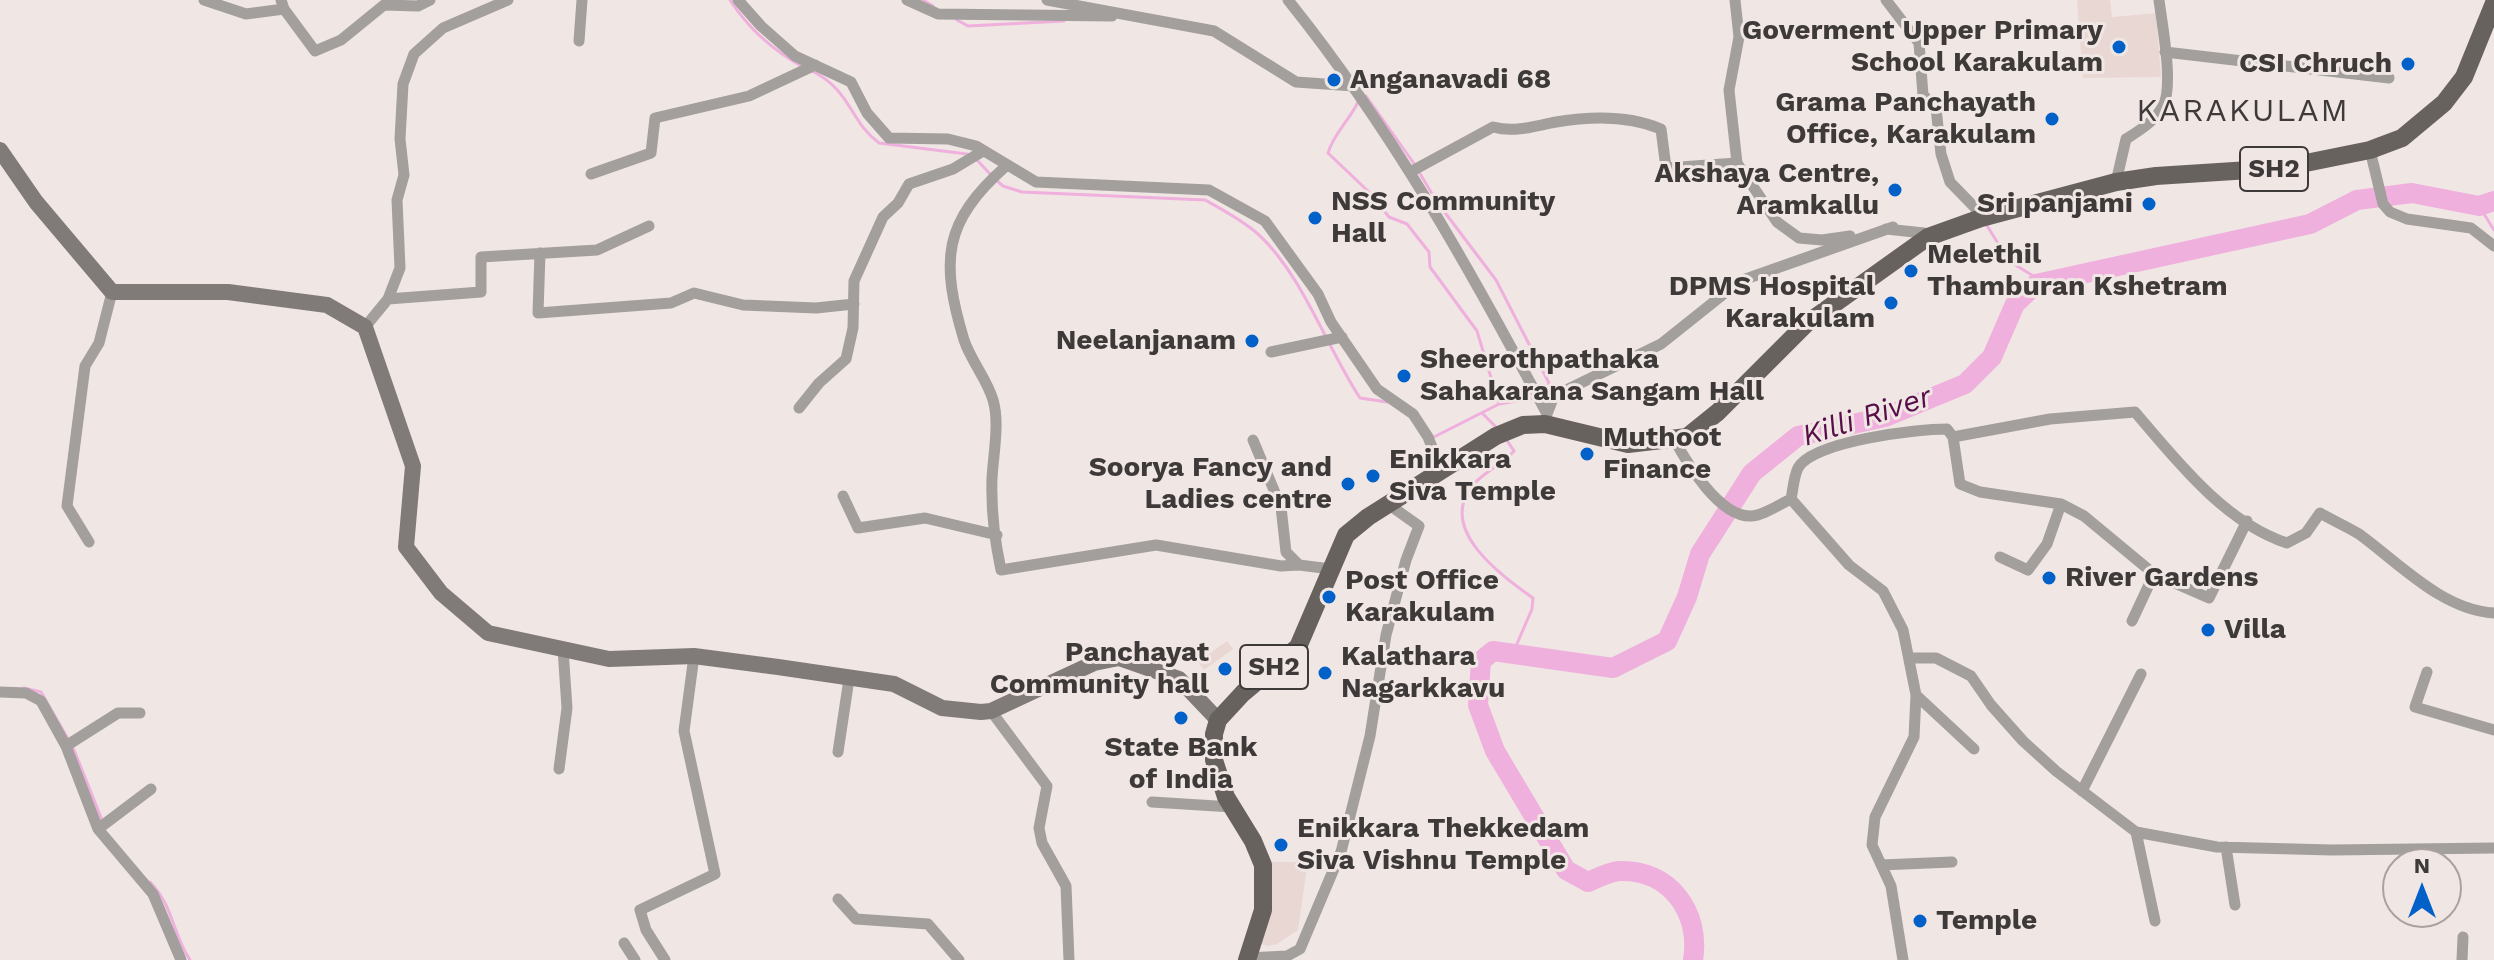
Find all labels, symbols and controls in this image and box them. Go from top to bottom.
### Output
place label: Goverment Upper Primary School Karakulam [1742,14,2103,80]
marker: Goverment Upper Primary School Karakulam [2110,38,2128,56]
place label: CSI Chruch [2239,47,2392,81]
marker: CSI Chruch [2399,55,2417,73]
place label: Anganavadi 68 [1350,63,1551,97]
marker: Anganavadi 68 [1325,71,1343,89]
place label: Grama Panchayath Office, Karakulam [1775,86,2036,152]
district label: KARAKULAM [2136,93,2350,131]
marker: Grama Panchayath Office, Karakulam [2043,110,2061,128]
road number: SH2 [2240,147,2308,191]
place label: Akshaya Centre, Aramkallu [1654,157,1879,223]
marker: Akshaya Centre, Aramkallu [1886,181,1904,199]
place label: NSS Community Hall [1331,185,1555,251]
place label: Sri panjami [1977,187,2133,221]
marker: Sri panjami [2140,195,2158,213]
marker: NSS Community Hall [1306,209,1324,227]
place label: Melethil Thamburan Kshetram [1927,238,2228,304]
marker: Melethil Thamburan Kshetram [1902,262,1920,280]
place label: DPMS Hospital Karakulam [1669,270,1875,336]
marker: DPMS Hospital Karakulam [1882,294,1900,312]
place label: Neelanjanam [1056,324,1236,358]
marker: Neelanjanam [1243,332,1261,350]
place label: Sheerothpathaka Sahakarana Sangam Hall [1420,343,1764,409]
marker: Sheerothpathaka Sahakarana Sangam Hall [1395,367,1413,385]
water label: Killi River [1798,379,1936,455]
place label: Muthoot Finance [1603,421,1721,487]
place label: Enikkara Siva Temple [1389,443,1556,509]
marker: Muthoot Finance [1578,445,1596,463]
place label: Soorya Fancy and Ladies centre [1089,451,1332,517]
marker: Enikkara Siva Temple [1364,467,1382,485]
marker: Soorya Fancy and Ladies centre [1339,475,1357,493]
place label: River Gardens [2065,561,2258,595]
place label: Post Office Karakulam [1345,564,1499,630]
marker: River Gardens [2040,569,2058,587]
marker: Post Office Karakulam [1320,588,1338,606]
place label: Villa [2224,613,2286,647]
marker: Villa [2199,621,2217,639]
place label: Panchayat Community hall [990,636,1209,702]
place label: Kalathara Nagarkkavu [1341,640,1505,706]
road number: SH2 [1240,645,1308,689]
marker: Panchayat Community hall [1216,660,1234,678]
marker: Kalathara Nagarkkavu [1316,664,1334,682]
marker: State Bank of India [1172,709,1190,727]
place label: State Bank of India [1105,731,1257,797]
place label: Enikkara Thekkedam Siva Vishnu Temple [1297,812,1589,878]
marker: Enikkara Thekkedam Siva Vishnu Temple [1272,836,1290,854]
north arrow [2382,848,2462,928]
text: N [2414,853,2430,878]
place label: Temple [1936,904,2037,938]
marker: Temple [1911,912,1929,930]

